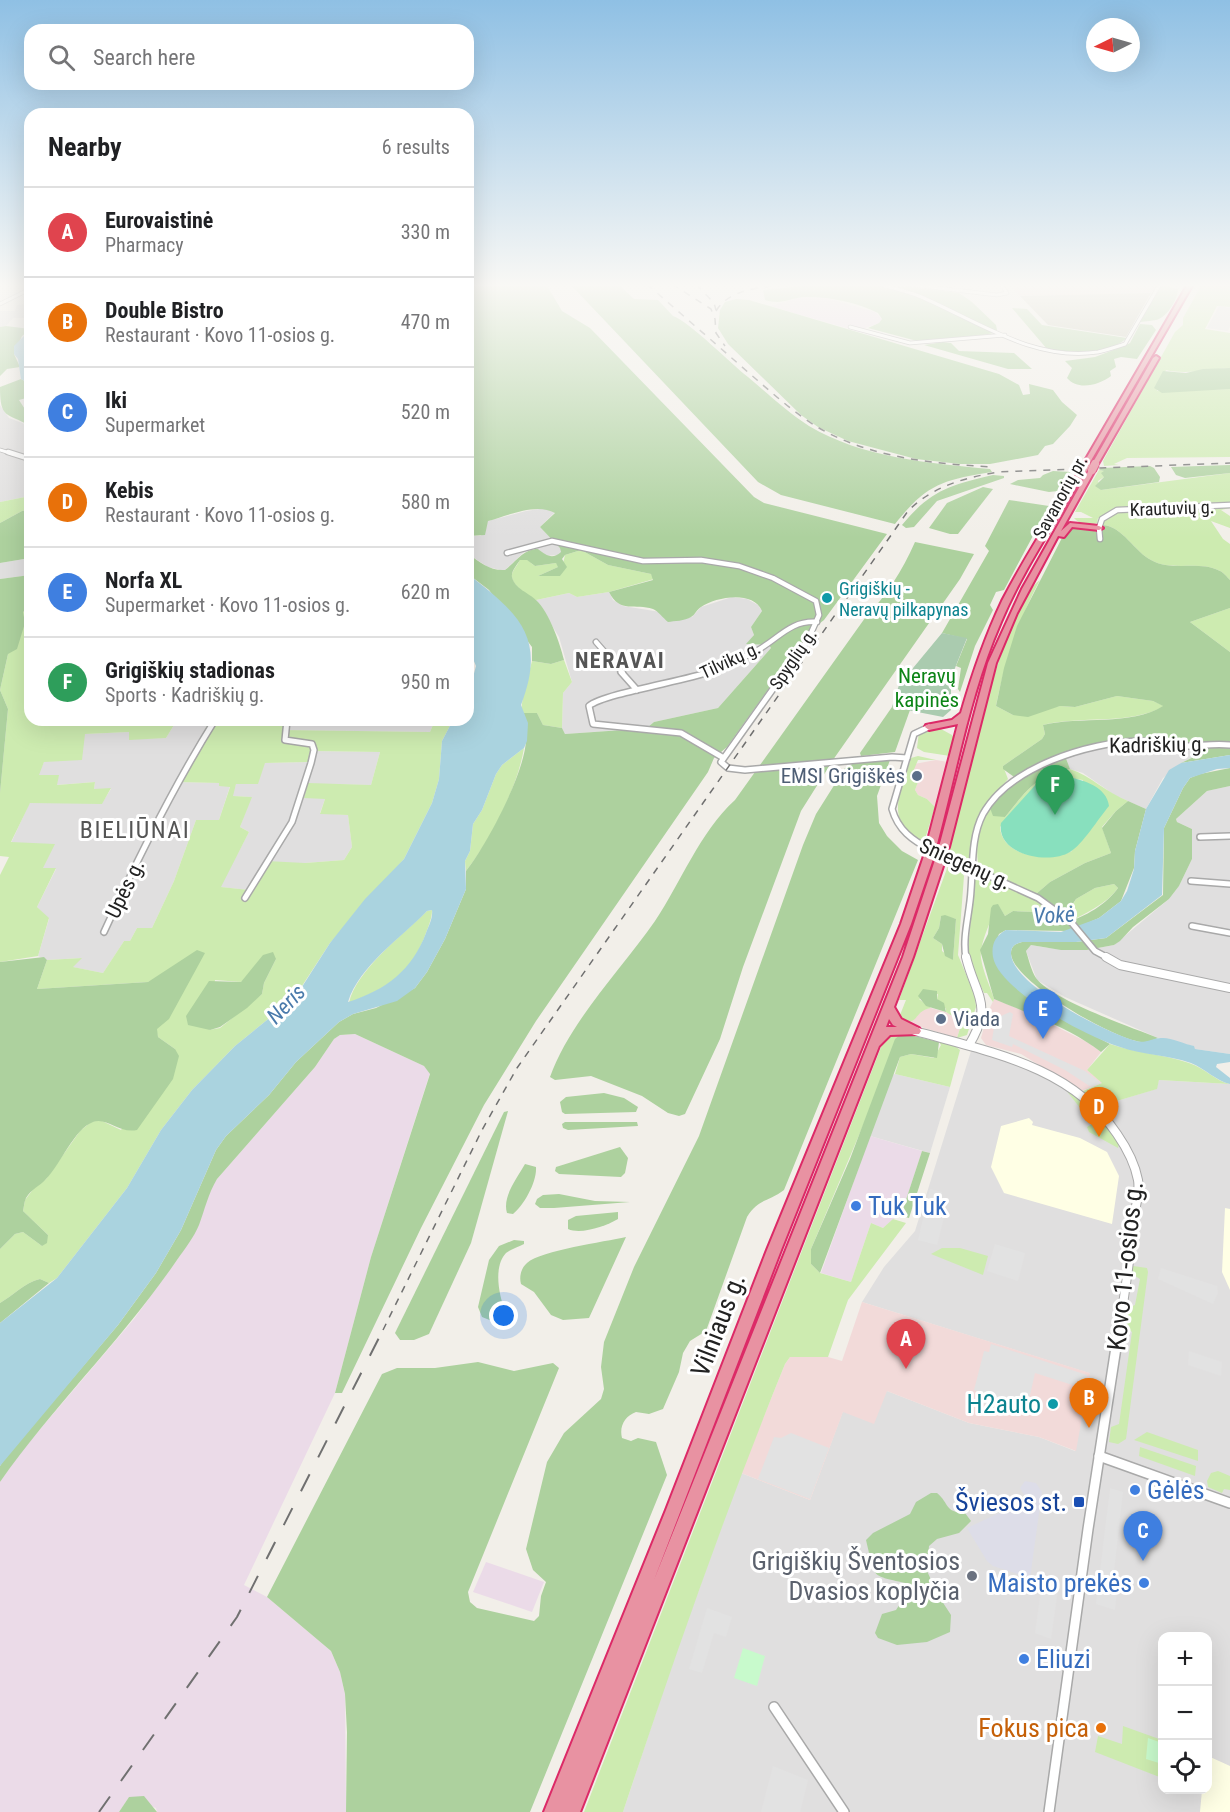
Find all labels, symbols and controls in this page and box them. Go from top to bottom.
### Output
north arrow [1086,18,1140,72]
search box [24,24,474,90]
icon: search [45,41,78,74]
text: Search here [93,45,195,70]
text: Nearby [48,132,122,162]
text: 6 results [382,135,450,159]
text: Eurovaistinė [105,208,213,233]
text: A [62,220,73,244]
text: 330 m [401,220,450,244]
text: Pharmacy [105,233,184,257]
text: Double Bistro [105,298,224,323]
text: B [62,310,73,334]
text: 470 m [401,310,450,334]
text: Restaurant · Kovo 11-osios g. [105,323,335,347]
text: Iki [105,388,127,413]
text: C [62,400,73,424]
text: 520 m [401,400,450,424]
text: Supermarket [105,413,205,437]
street label: Savanorių pr. [1028,452,1092,542]
text: Kebis [105,478,154,503]
text: D [62,490,73,514]
text: 580 m [401,490,450,514]
street label: Krautuvių g. [1129,496,1215,520]
text: Restaurant · Kovo 11-osios g. [105,503,335,527]
text: Norfa XL [105,568,182,593]
place label: Grigiškių - Neravų pilkapynas [839,578,968,620]
text: E [63,580,72,604]
text: 620 m [401,580,450,604]
marker: Grigiškių - Neravų pilkapynas [820,591,834,605]
text: Supermarket · Kovo 11-osios g. [105,593,350,617]
street label: Spyglių g. [765,624,821,694]
street label: Tilvikų g. [697,637,763,683]
district label: NERAVAI [575,648,665,673]
text: Grigiškių stadionas [105,658,275,683]
park label: Neravų kapinės [895,664,959,712]
text: F [63,670,72,694]
text: 950 m [401,670,450,694]
text: Sports · Kadriškių g. [105,683,264,707]
street label: Kadriškių g. [1109,732,1207,758]
place label: EMSI Grigiškės [781,764,905,788]
pin: F [1036,766,1074,815]
marker: EMSI Grigiškės [910,769,924,783]
district label: BIELIŪNAI [80,816,190,844]
street label: Sniegenų g. [916,833,1014,895]
street label: Upės g. [101,856,149,922]
water label: Vokė [1033,901,1075,929]
water label: Neris [262,979,310,1029]
pin: E [1024,990,1062,1039]
place label: Viada [953,1007,1000,1031]
marker: Viada [934,1012,948,1026]
pin: D [1080,1088,1118,1137]
street label: Kovo 11-osios g. [1101,1180,1149,1352]
place label: Tuk Tuk [868,1191,947,1221]
marker: Tuk Tuk [849,1199,863,1213]
street label: Vilniaus g. [685,1269,751,1381]
your location [489,1301,518,1330]
pin: A [886,1320,926,1369]
pin: B [1070,1378,1108,1428]
place label: H2auto [967,1389,1041,1419]
marker: H2auto [1046,1397,1060,1411]
place label: Gėlės [1147,1475,1205,1505]
marker: Gėlės [1128,1483,1142,1497]
place label: Šviesos st. [955,1487,1067,1517]
marker: Šviesos st. [1072,1495,1086,1509]
pin: C [1124,1512,1162,1561]
place label: Grigiškių Šventosios Dvasios koplyčia [751,1546,960,1606]
place label: Maisto prekės [987,1568,1132,1598]
marker: Grigiškių Šventosios Dvasios koplyčia [965,1569,979,1583]
marker: Maisto prekės [1137,1576,1151,1590]
map controls [1158,1632,1212,1794]
button: + [1158,1632,1212,1686]
place label: Eliuzi [1036,1644,1091,1674]
marker: Eliuzi [1017,1652,1031,1666]
button: − [1158,1686,1212,1740]
place label: Fokus pica [978,1713,1089,1743]
marker: Fokus pica [1094,1721,1108,1735]
button: locate [1158,1740,1212,1794]

